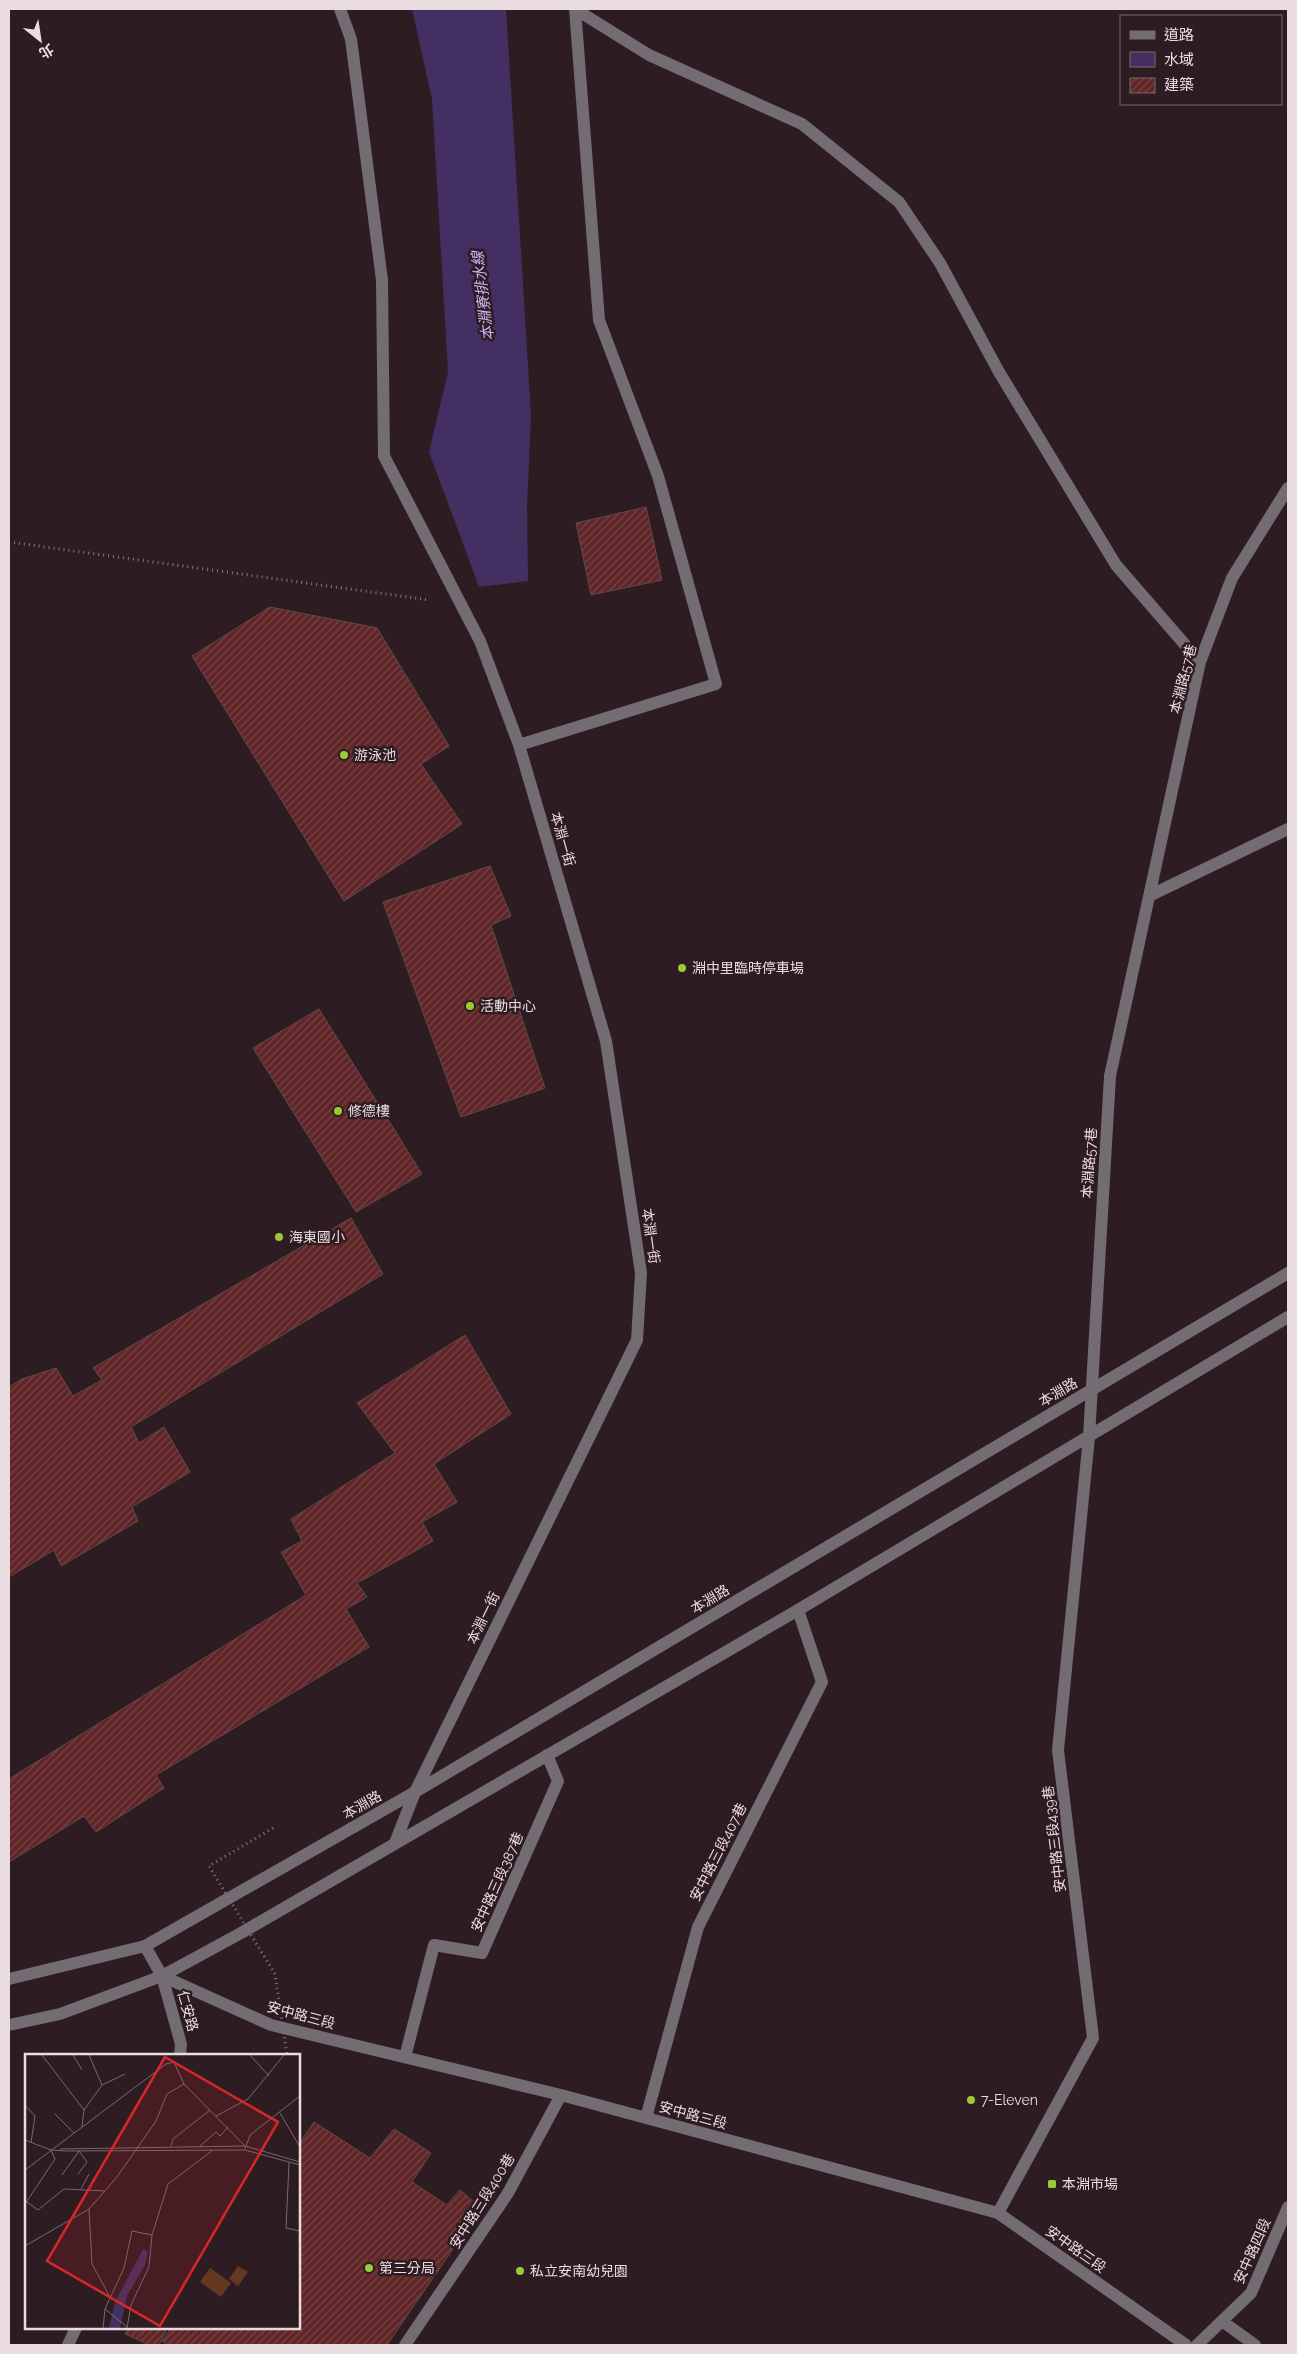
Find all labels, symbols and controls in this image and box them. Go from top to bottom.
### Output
north arrow [15,15,65,65]
legend [1120,15,1282,105]
text: 道路 [1164,26,1194,44]
text: 北 [36,41,57,62]
text: 水域 [1164,51,1194,69]
text: 建築 [1164,76,1194,94]
water label: 本淵寮排水線 [468,248,497,342]
street label: 本淵路57巷 [1167,643,1199,715]
place label: 游泳池 [354,747,396,763]
marker: 游泳池 [338,749,350,761]
street label: 本淵一街 [548,810,578,868]
place label: 淵中里臨時停車場 [692,960,804,976]
marker: 淵中里臨時停車場 [676,962,688,974]
place label: 活動中心 [480,998,536,1014]
marker: 活動中心 [464,1000,476,1012]
place label: 修德樓 [348,1103,390,1119]
marker: 修德樓 [332,1105,344,1117]
street label: 本淵路57巷 [1079,1127,1099,1199]
street label: 本淵一街 [639,1207,663,1265]
place label: 海東國小 [289,1229,345,1245]
marker: 海東國小 [273,1231,285,1243]
street label: 本淵路 [1036,1374,1080,1410]
street label: 本淵路 [688,1581,732,1617]
street label: 本淵一街 [464,1589,502,1647]
street label: 安中路三段439巷 [1040,1785,1068,1893]
street label: 本淵路 [340,1788,384,1822]
street label: 安中路三段407巷 [686,1800,750,1904]
street label: 安中路三段387巷 [468,1830,526,1934]
street label: 仁安路 [175,1989,201,2033]
street label: 安中路三段 [265,1998,337,2032]
inset map [25,2054,300,2329]
place label: 7-Eleven [981,2092,1038,2108]
marker: 7-Eleven [965,2094,977,2106]
street label: 安中路三段 [657,2098,729,2132]
street label: 安中路三段400巷 [446,2151,518,2251]
place label: 本淵市場 [1062,2176,1118,2192]
marker: 本淵市場 [1046,2178,1058,2190]
street label: 安中路四段 [1230,2216,1274,2286]
street label: 安中路三段 [1043,2222,1109,2276]
place label: 第三分局 [379,2260,435,2276]
marker: 第三分局 [363,2262,375,2274]
place label: 私立安南幼兒園 [530,2263,628,2279]
marker: 私立安南幼兒園 [514,2265,526,2277]

